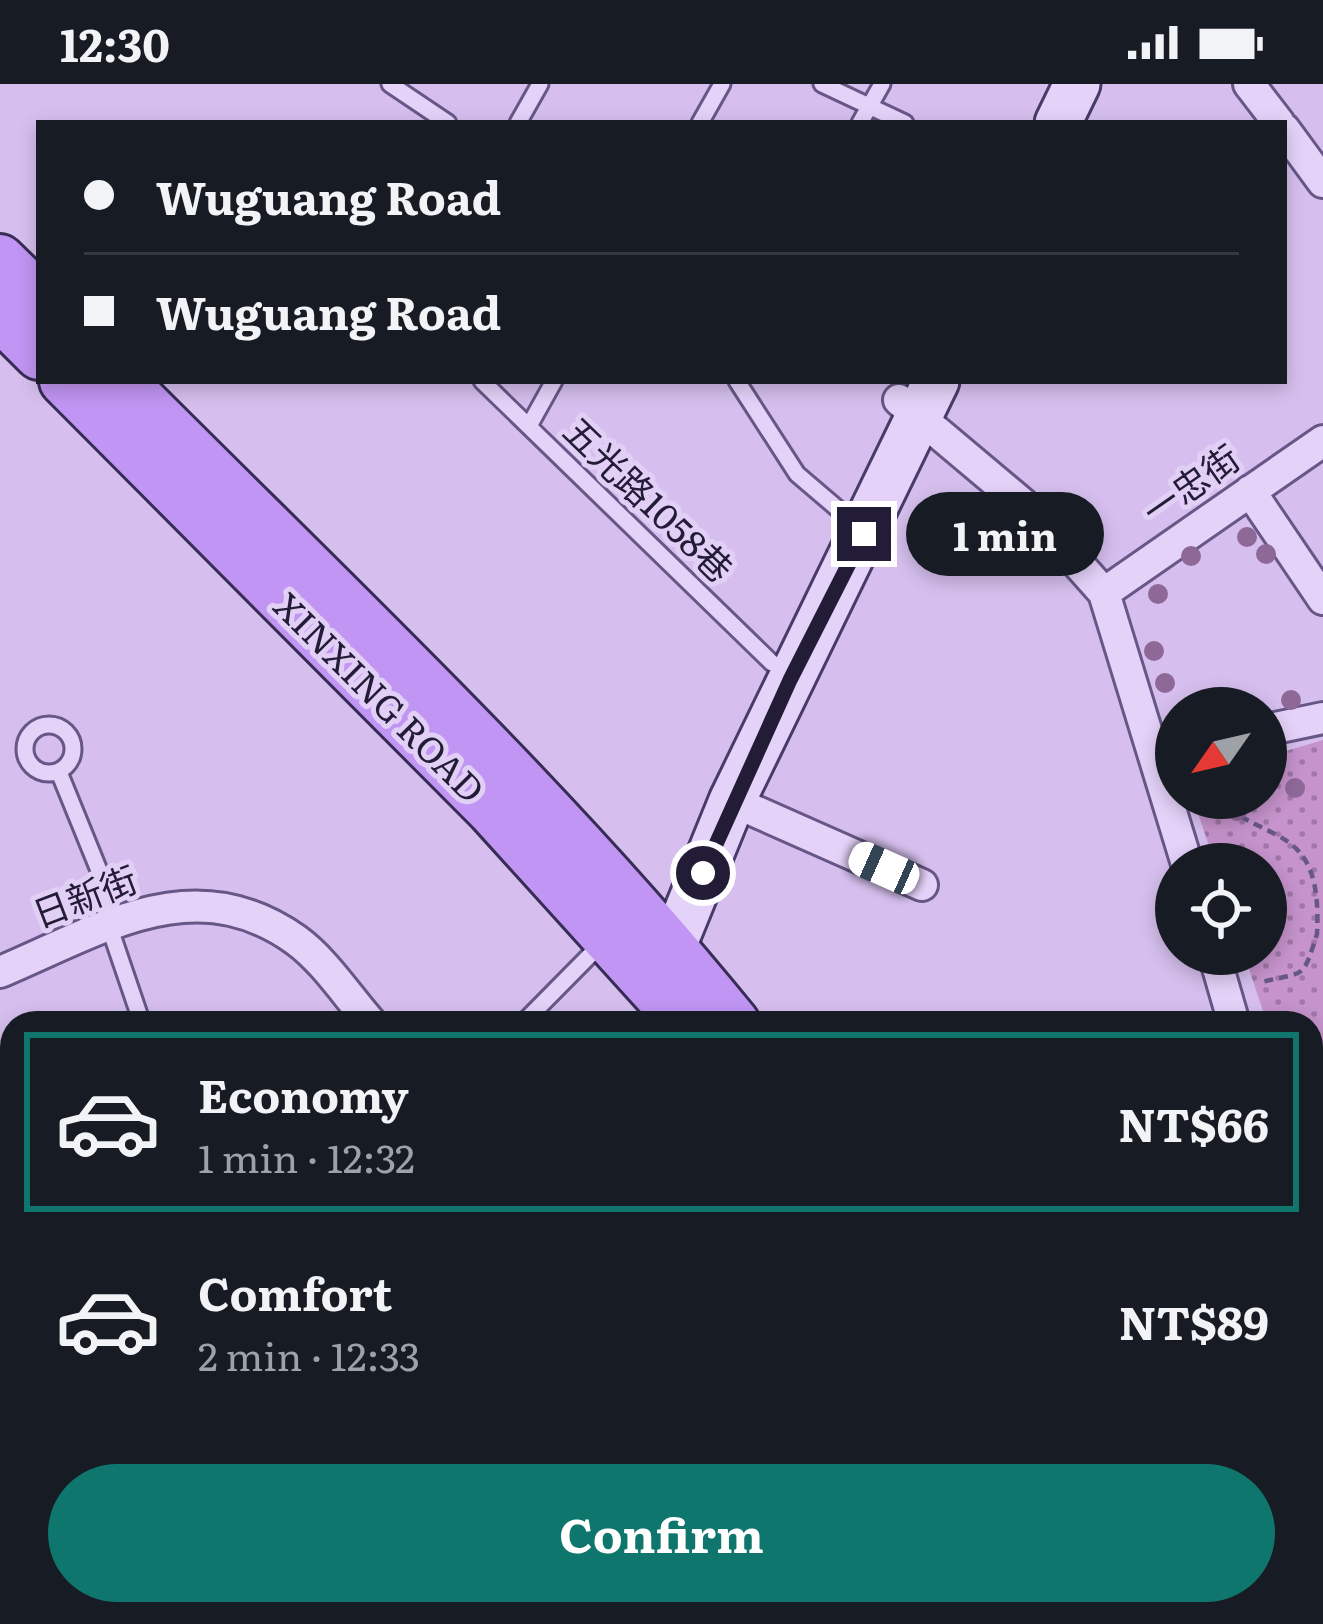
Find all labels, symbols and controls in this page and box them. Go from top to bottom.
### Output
text: 12:30 [60,9,170,76]
text: Wuguang Road [156,162,501,229]
text: Wuguang Road [156,277,501,344]
street label: 五光路1058巷 [553,404,746,593]
street label: 一忠街 [1130,430,1249,536]
callout: 1 min [906,492,1104,576]
text: 1 min [953,505,1057,563]
route end [837,507,891,561]
street label: XINXING ROAD [263,579,498,814]
north arrow [1155,687,1287,819]
map controls [1155,687,1287,975]
car [844,837,924,899]
button: locate [1155,843,1287,975]
route start [676,846,730,900]
street label: 日新街 [24,851,144,939]
text: Economy [198,1060,409,1127]
icon: car [54,1068,162,1176]
text: NT$66 [1118,1089,1269,1156]
text: 1 min · 12:32 [198,1127,415,1185]
text: Comfort [198,1258,392,1325]
icon: car [54,1266,162,1374]
text: NT$89 [1119,1287,1269,1354]
text: 2 min · 12:33 [198,1325,420,1383]
button: Confirm [48,1464,1275,1602]

